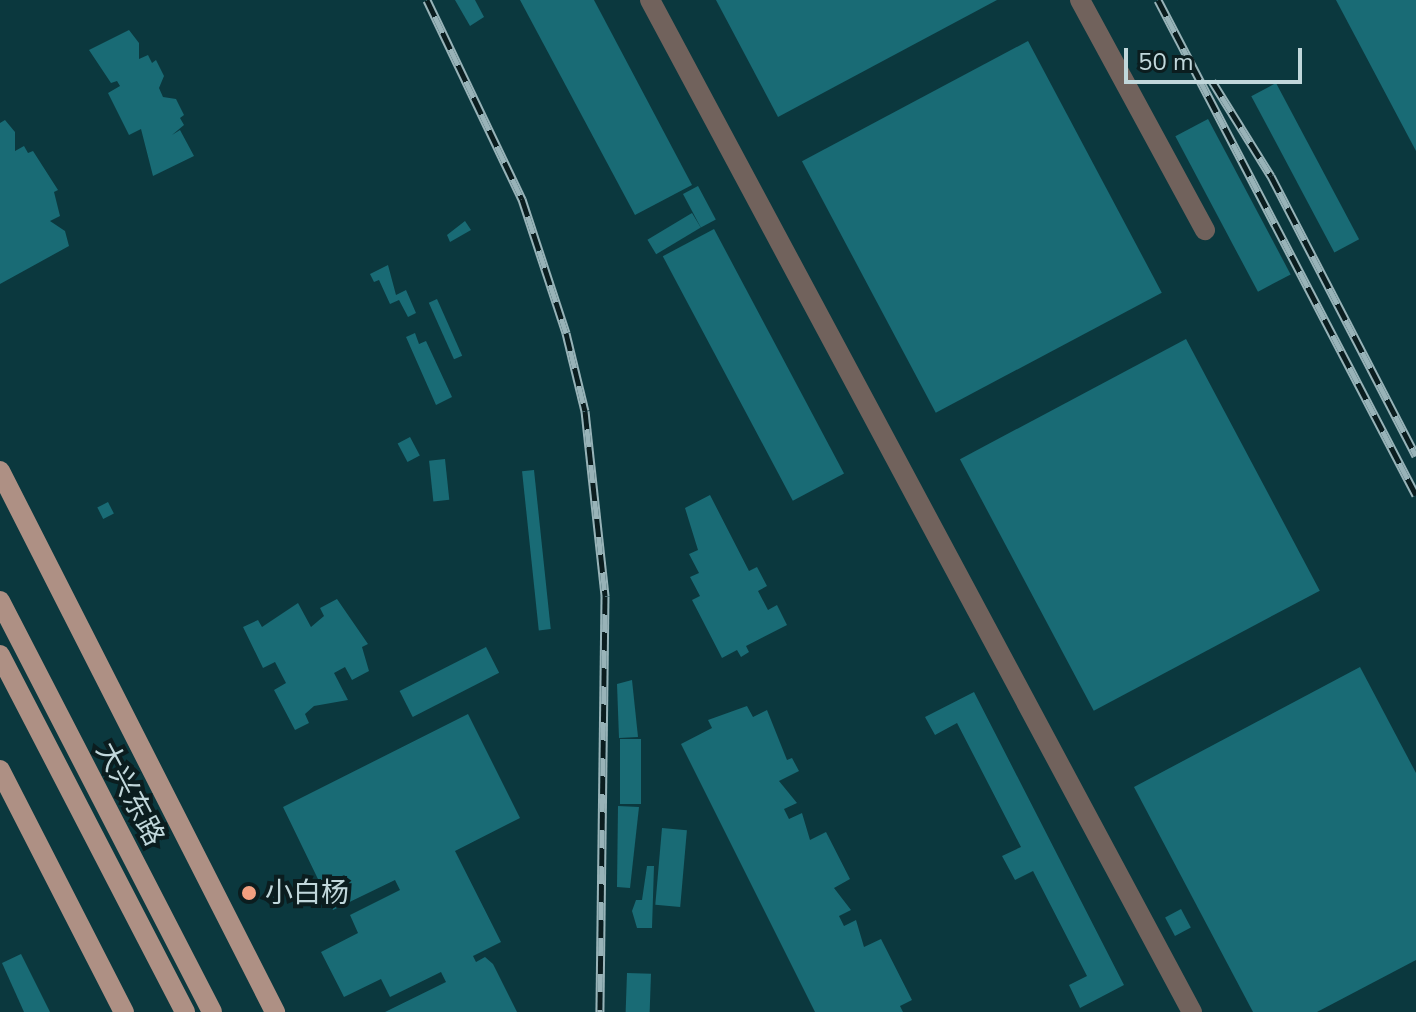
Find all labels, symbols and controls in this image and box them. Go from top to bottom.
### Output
scale bar [1128,32,1306,82]
text: 50 m [1138,46,1194,78]
street label: 大兴东路 [89,737,171,851]
place label: 小白杨 [265,876,349,910]
marker: 小白杨 [240,884,258,902]

